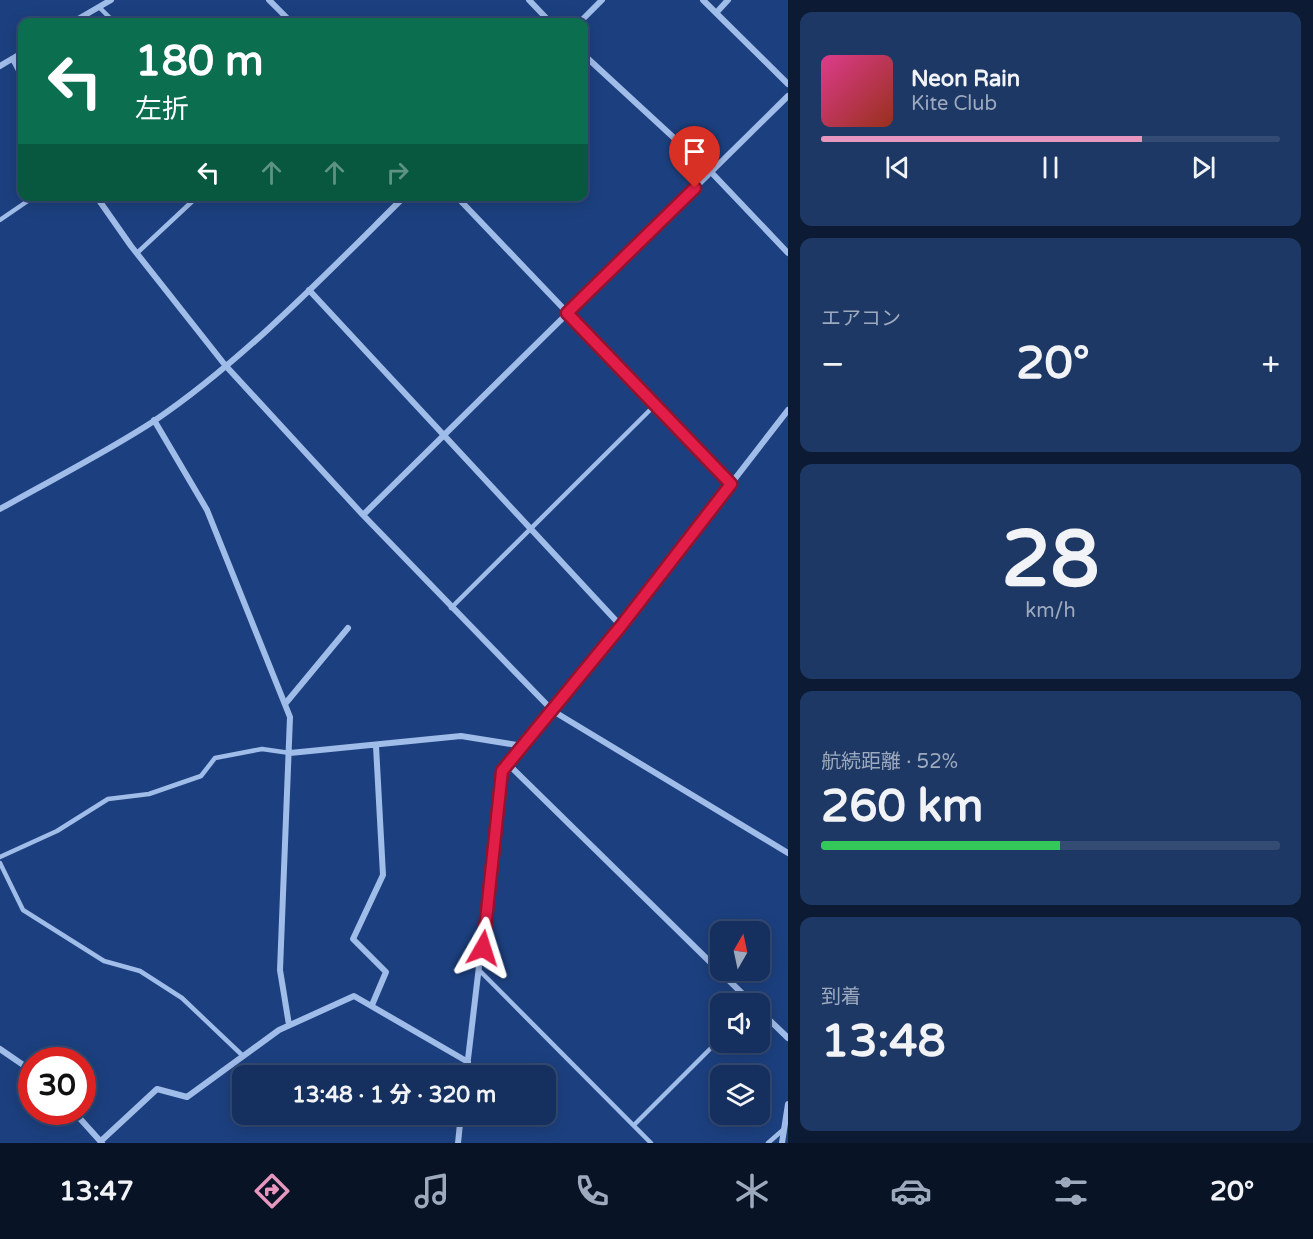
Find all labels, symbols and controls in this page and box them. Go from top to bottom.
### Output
text: 180 m [135,36,264,87]
icon: left [36,42,114,120]
text: Neon Rain [911,66,1020,92]
text: Kite Club [911,92,997,116]
text: 左折 [135,93,189,126]
pin [669,126,720,188]
icon: arrive [678,135,711,168]
icon: previous [881,151,914,184]
icon: pause [1034,151,1067,184]
icon: next [1187,151,1220,184]
icon: left [192,156,225,189]
icon: ahead [255,156,288,189]
icon: ahead [318,156,351,189]
icon: right [381,156,414,189]
text: エアコン [821,307,901,331]
text: 20° [1016,337,1090,391]
text: − [821,345,845,384]
text: + [1261,345,1280,384]
text: 28 [1002,513,1099,607]
text: km/h [1025,599,1076,623]
text: 航続距離 · 52% [821,750,958,774]
text: 260 km [821,780,983,834]
position arrow [451,916,515,980]
north arrow [710,921,770,981]
map controls [710,921,770,1125]
text: 到着 [821,985,861,1009]
button: sound [710,993,770,1053]
text: 13:48 [821,1015,946,1069]
speed limit sign: 30 [18,1047,96,1125]
button: layers [710,1065,770,1125]
text: 13:48 · 1 分 · 320 m [292,1082,496,1108]
icon: directions [251,1170,293,1212]
icon: music [411,1170,453,1212]
icon: phone [571,1170,613,1212]
icon: climate [731,1170,773,1212]
icon: car [890,1170,932,1212]
icon: filters [1050,1170,1092,1212]
text: 13:47 [59,1175,134,1208]
text: 20° [1210,1175,1254,1208]

